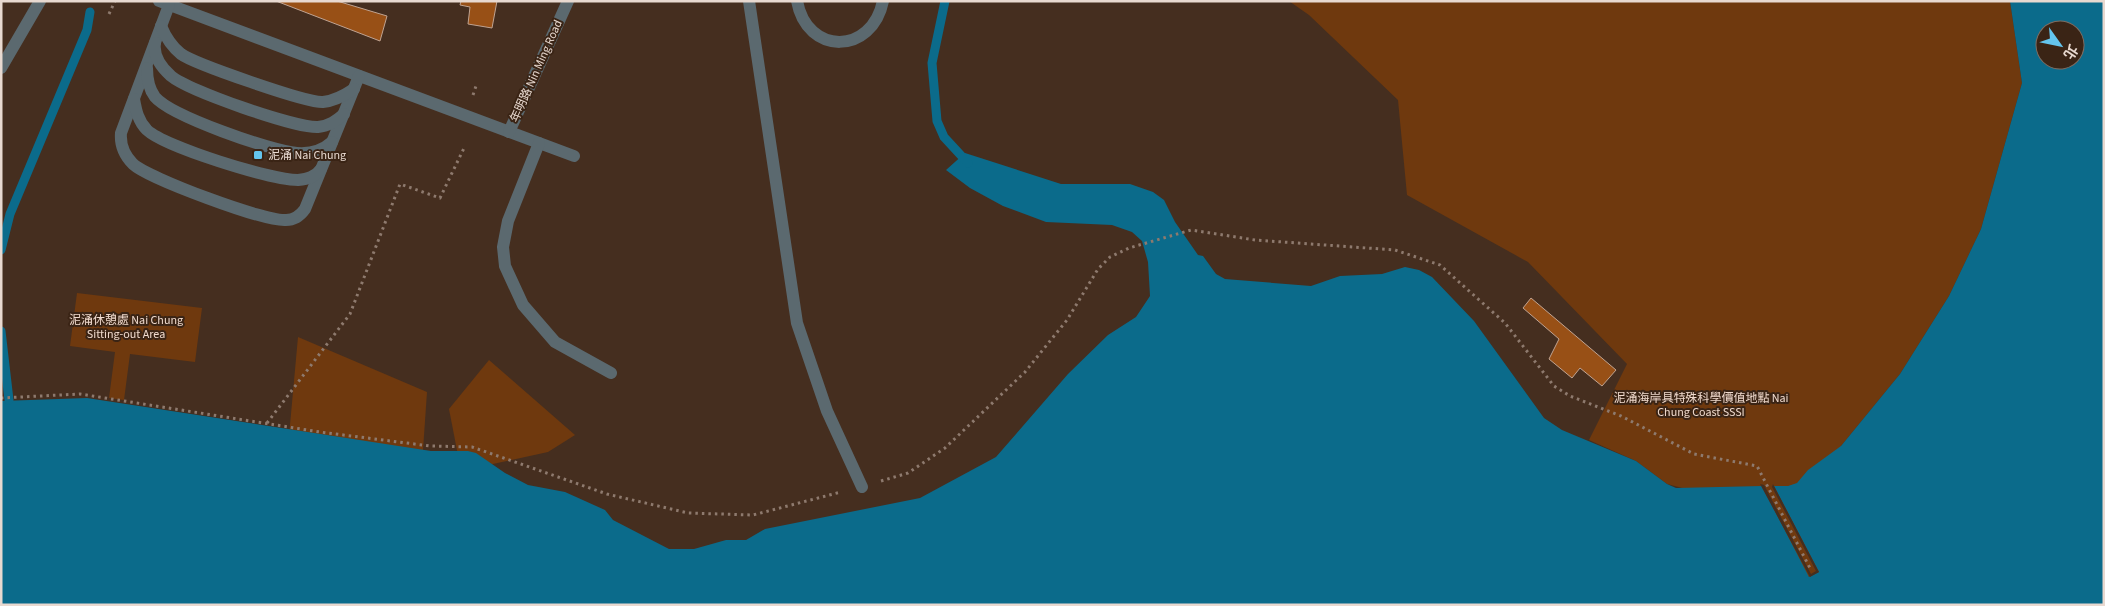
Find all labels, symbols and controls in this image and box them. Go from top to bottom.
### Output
street label: 年明路 Nin Ming Road [506,17,567,125]
north arrow [2035,20,2085,70]
text: 北 [2058,40,2082,63]
place label: 泥涌 Nai Chung [268,147,346,164]
marker: 泥涌 Nai Chung [252,149,264,161]
park label: 泥涌休憩處 Nai Chung Sitting-out Area [69,312,183,343]
park label: 泥涌海岸具特殊科學價值地點 Nai Chung Coast SSSI [1613,390,1789,421]

